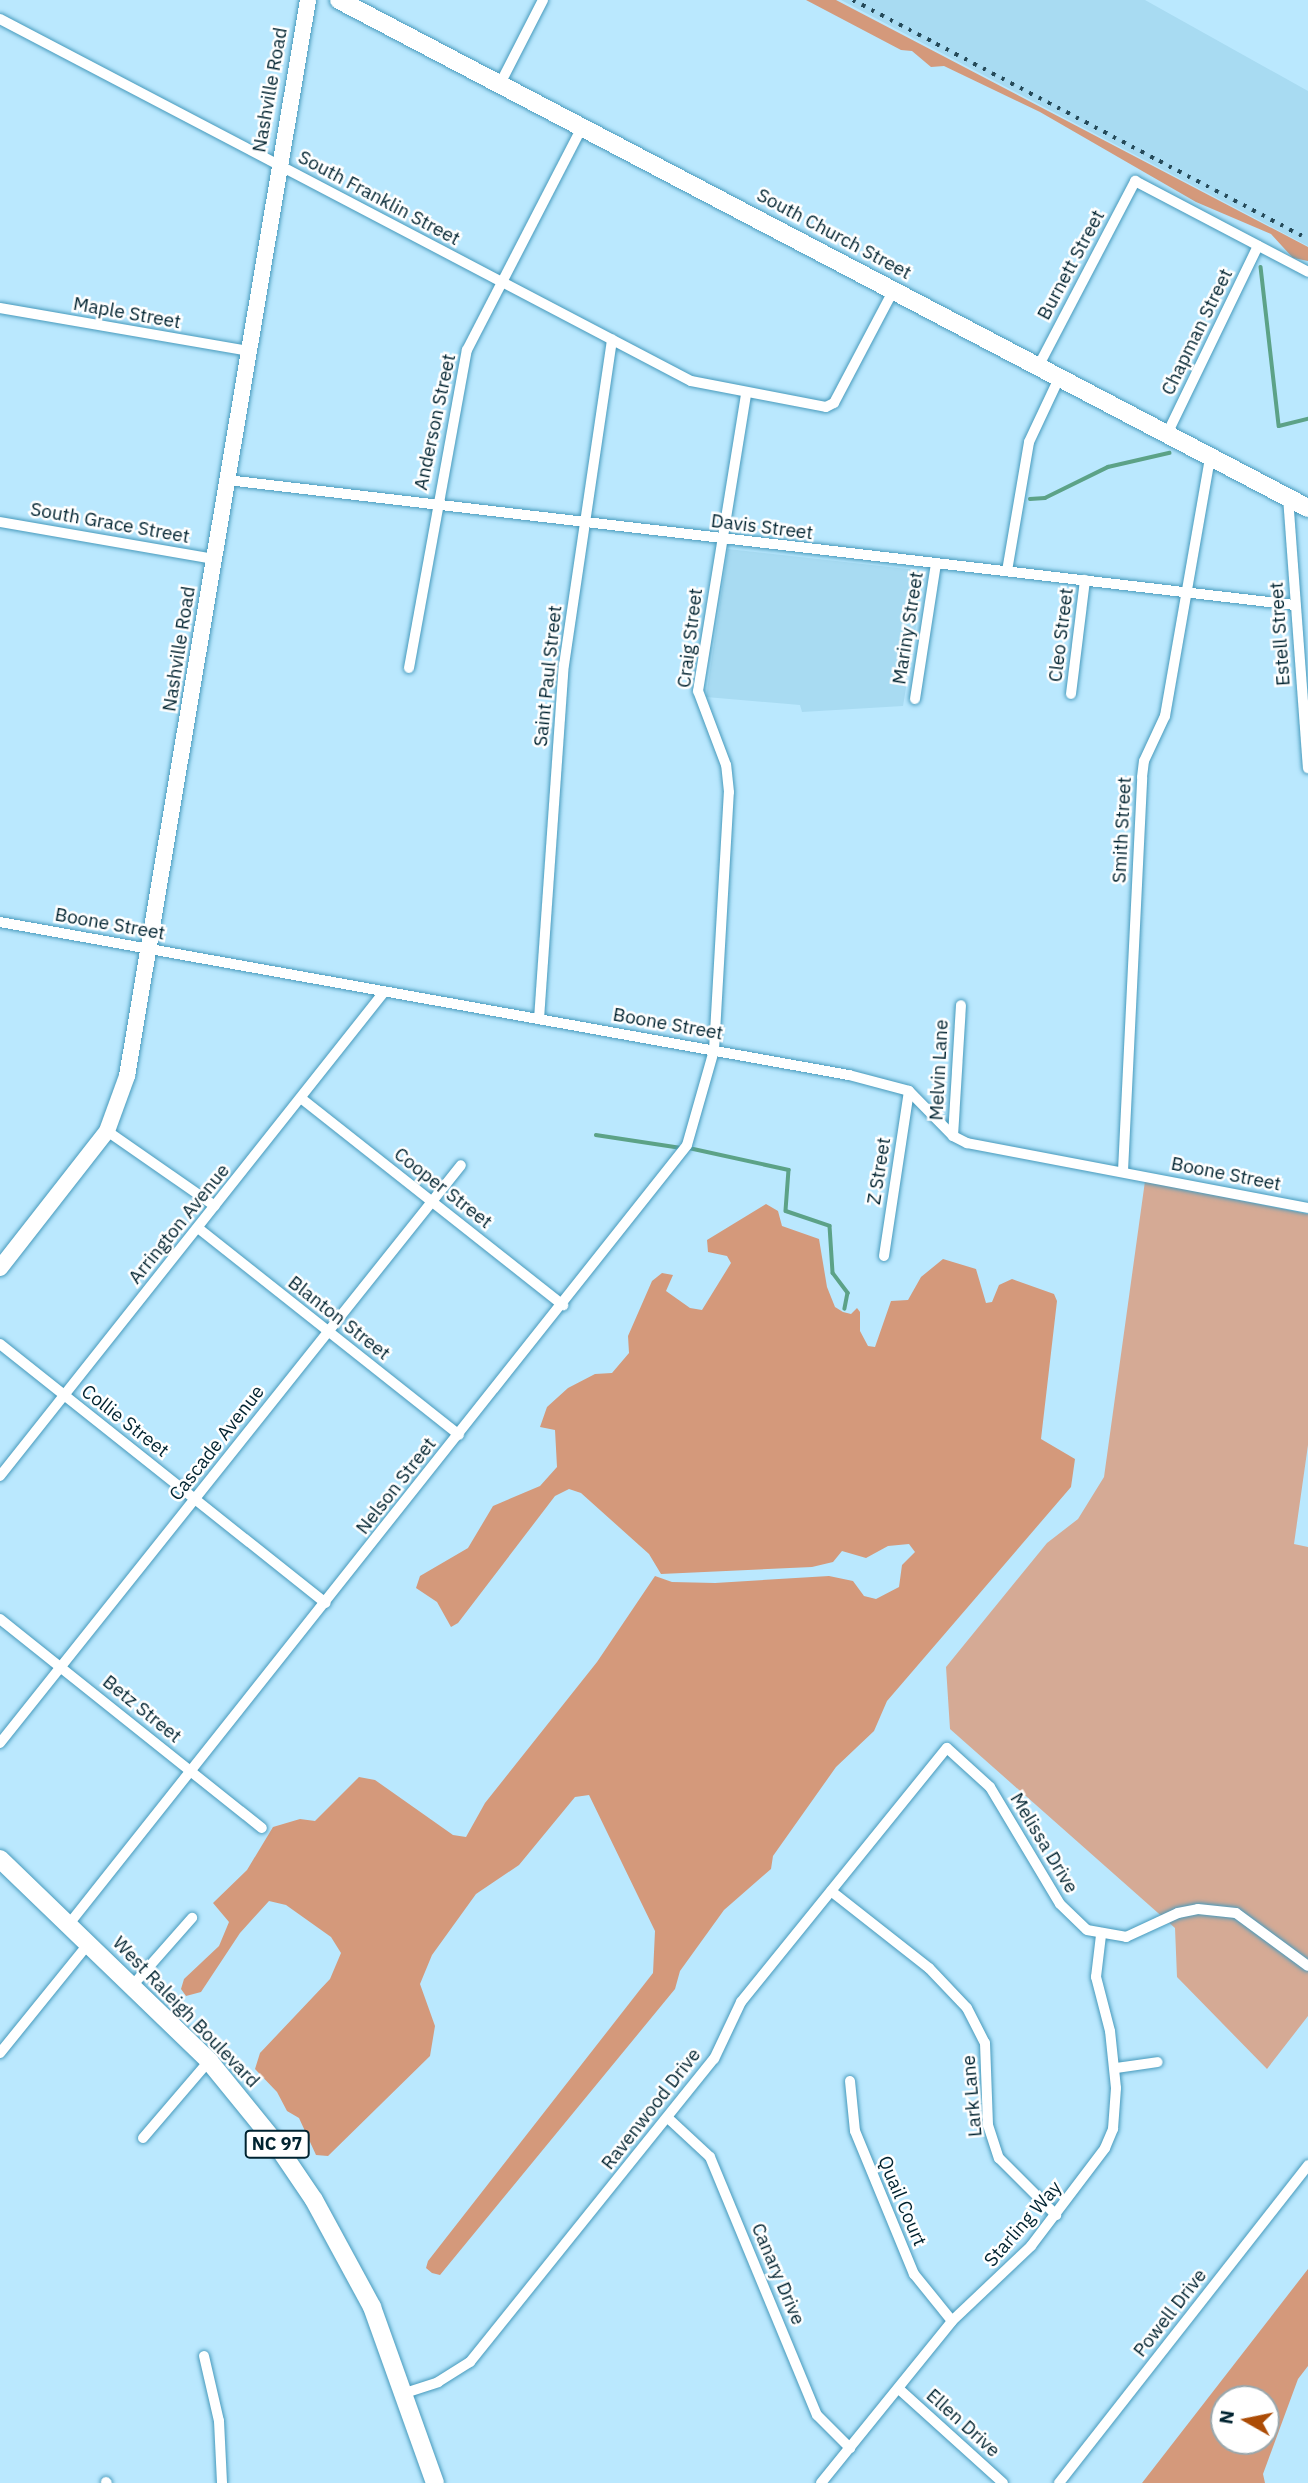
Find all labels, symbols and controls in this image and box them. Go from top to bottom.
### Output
street label: Nashville Road [248,26,292,154]
street label: South Franklin Street [294,146,464,250]
street label: South Church Street [753,184,915,284]
street label: Burnett Street [1032,206,1110,324]
street label: Chapman Street [1157,265,1237,399]
street label: Maple Street [71,292,183,334]
street label: Anderson Street [409,352,461,492]
street label: South Grace Street [29,498,191,548]
street label: Davis Street [710,509,814,545]
street label: Mariny Street [888,570,928,686]
street label: Estell Street [1265,581,1295,687]
street label: Nashville Road [158,585,200,713]
street label: Craig Street [673,587,707,689]
street label: Cleo Street [1044,587,1078,683]
street label: Saint Paul Street [529,604,567,748]
street label: Smith Street [1108,776,1136,884]
street label: Boone Street [53,903,167,945]
street label: Boone Street [611,1003,725,1045]
street label: Melvin Lane [925,1019,953,1121]
street label: Z Street [862,1136,896,1206]
street label: Cooper Street [389,1143,497,1233]
street label: Boone Street [1169,1152,1283,1196]
street label: Arrington Avenue [124,1159,234,1289]
street label: Blanton Street [283,1271,395,1365]
street label: Collie Street [77,1380,173,1462]
street label: Cascade Avenue [165,1381,269,1505]
street label: Nelson Street [351,1433,441,1539]
street label: Betz Street [98,1670,186,1748]
street label: Melissa Drive [1005,1789,1083,1897]
street label: West Raleigh Boulevard [108,1932,264,2092]
street label: Ravenwood Drive [597,2044,705,2174]
street label: Lark Lane [957,2054,987,2138]
road number: NC 97 [244,2130,310,2158]
street label: Quail Court [873,2152,931,2250]
street label: Starling Way [980,2176,1066,2272]
street label: Canary Drive [746,2220,810,2328]
street label: Powell Drive [1129,2264,1211,2362]
street label: Ellen Drive [922,2384,1004,2462]
north arrow [1210,2385,1280,2455]
text: N [1213,2408,1239,2426]

